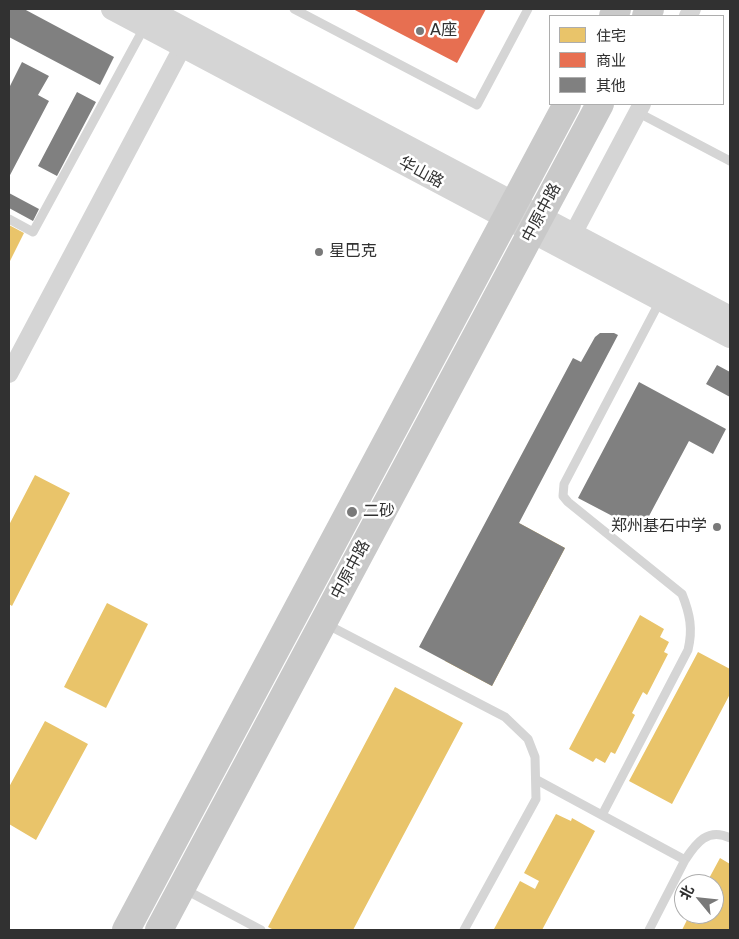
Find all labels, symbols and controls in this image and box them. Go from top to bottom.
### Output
legend [549,15,724,105]
place label: A座 [430,21,457,41]
marker: A座 [414,25,426,37]
text: 住宅 [596,27,626,45]
text: 商业 [596,52,626,70]
text: 其他 [596,77,626,95]
street label: 华山路 [395,153,447,193]
street label: 中原中路 [519,180,565,246]
place label: 星巴克 [329,242,377,262]
marker: 星巴克 [313,246,325,258]
place label: 二砂 [363,502,395,522]
marker: 二砂 [345,505,359,519]
place label: 郑州基石中学 [611,517,707,537]
marker: 郑州基石中学 [711,521,723,533]
street label: 中原中路 [328,537,374,603]
north arrow [674,874,724,924]
text: 北 [676,882,697,902]

